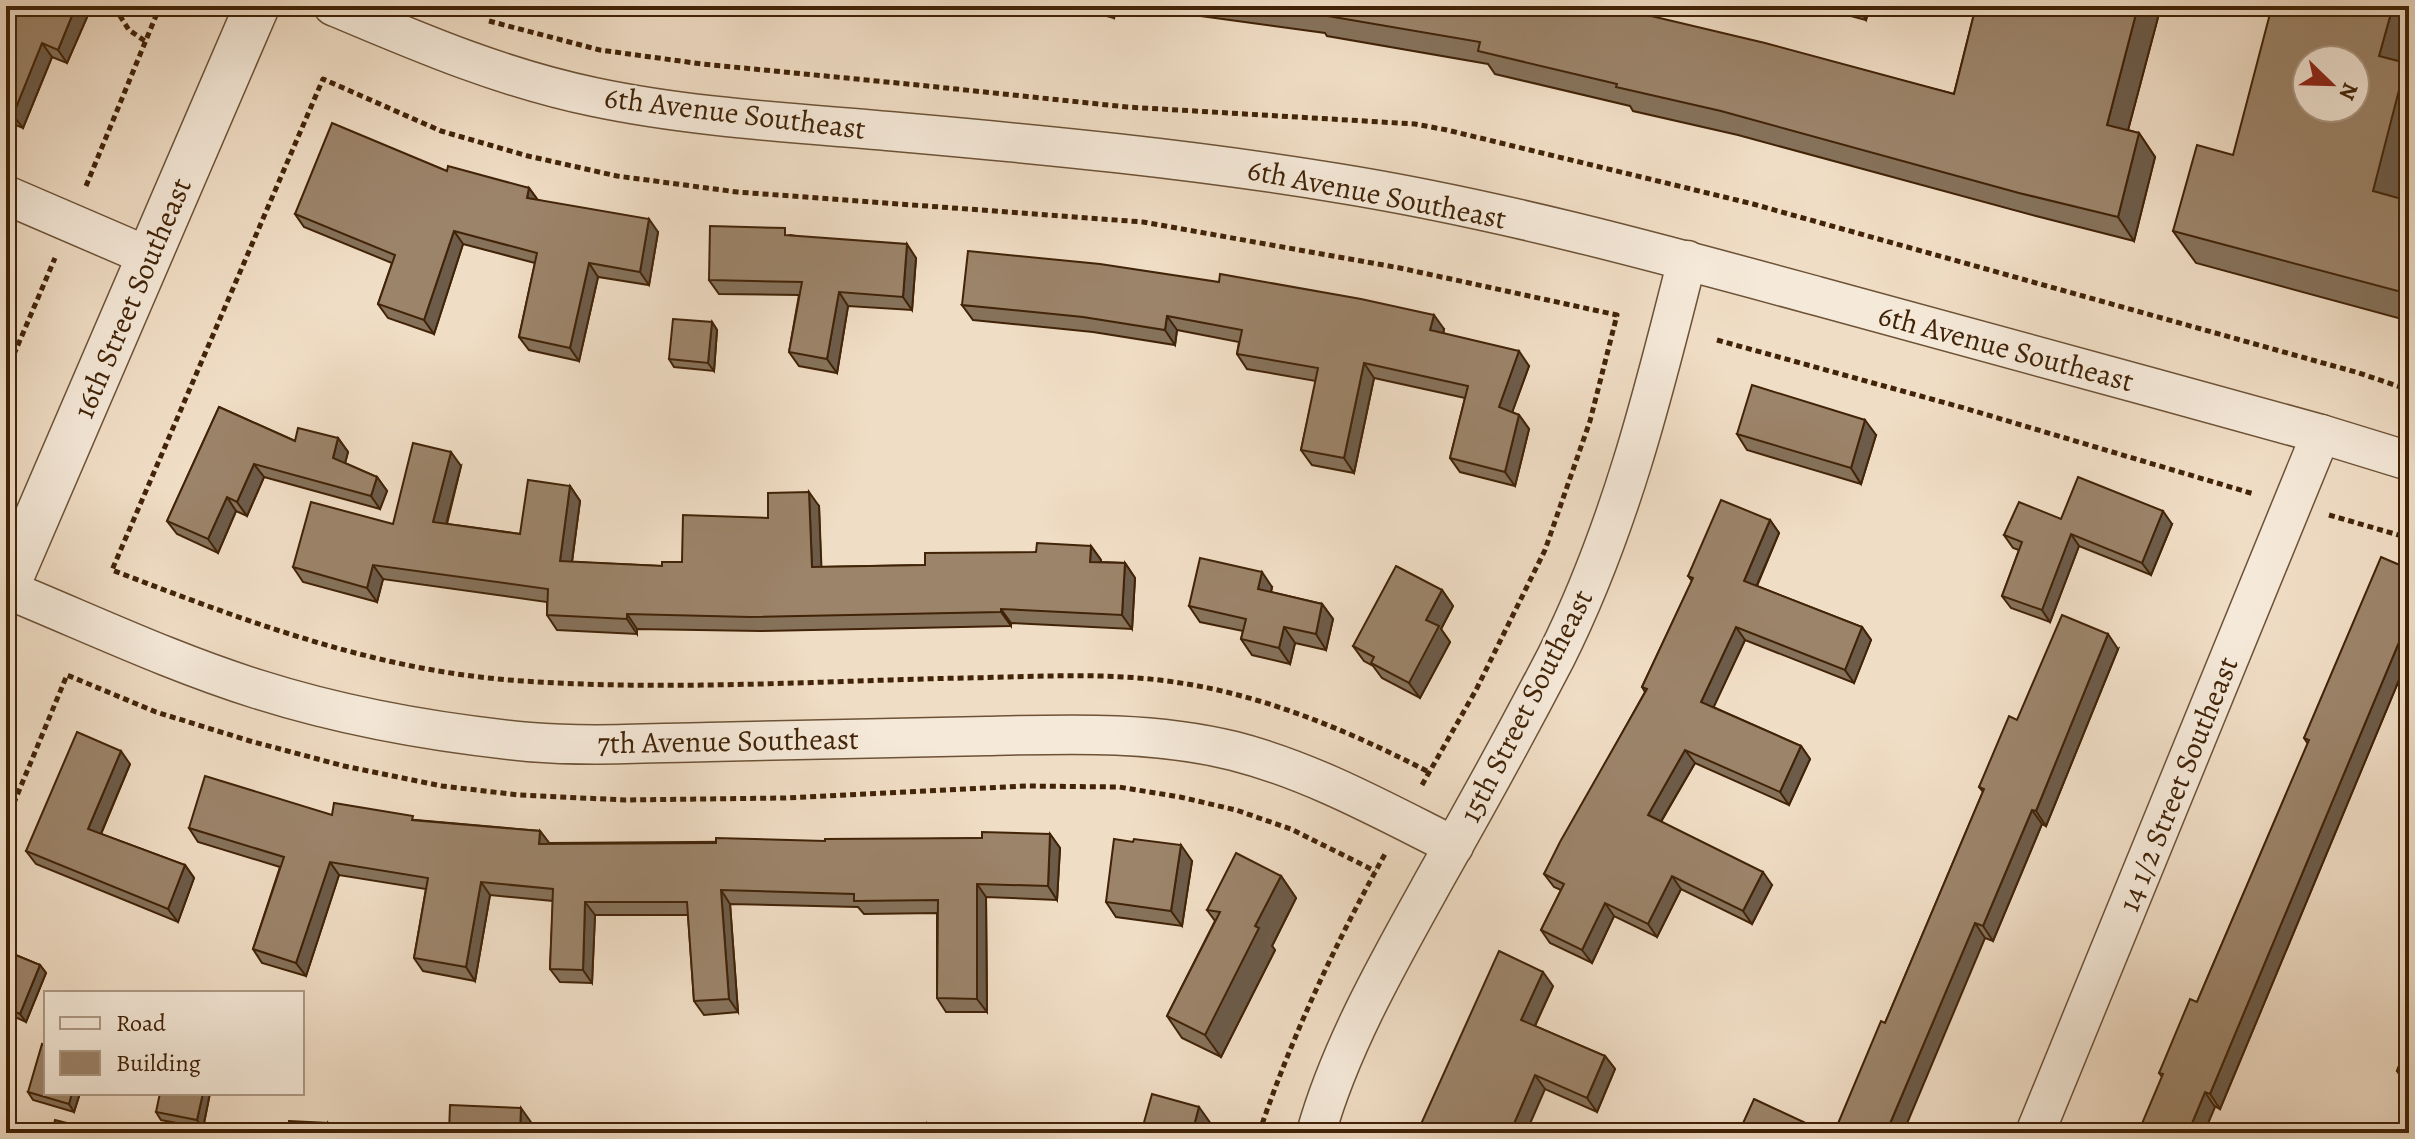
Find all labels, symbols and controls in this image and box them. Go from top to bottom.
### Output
north arrow [2291,44,2371,124]
street label: 6th Avenue Southeast [602,77,868,149]
text: N [2332,78,2365,105]
street label: 6th Avenue Southeast [1244,149,1510,239]
street label: 16th Street Southeast [63,172,201,424]
street label: 6th Avenue Southeast [1874,295,2138,401]
street label: 15th Street Southeast [1450,583,1602,829]
street label: 14 1/2 Street Southeast [2109,651,2247,917]
street label: 7th Avenue Southeast [597,719,859,763]
legend [44,991,304,1095]
text: Road [116,1007,166,1039]
text: Building [116,1047,201,1079]

